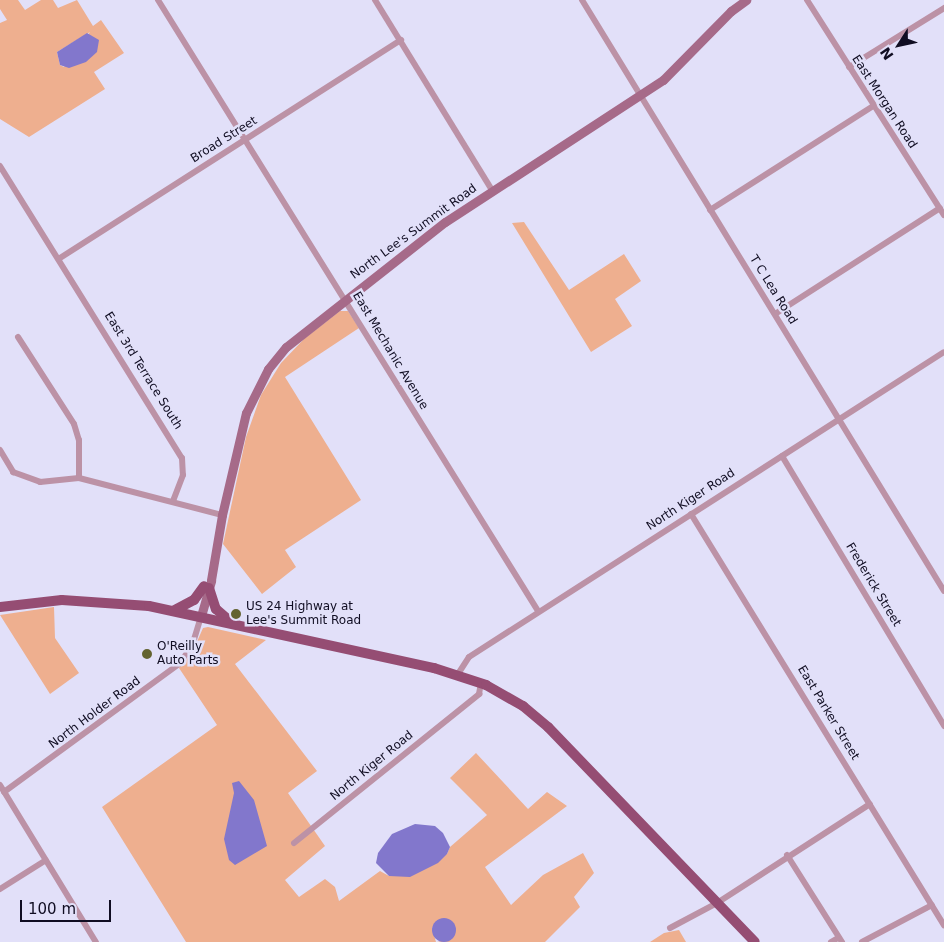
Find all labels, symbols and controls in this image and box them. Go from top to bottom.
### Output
north arrow [874,20,924,70]
text: N [877,44,897,63]
street label: East Morgan Road [848,53,920,151]
street label: Broad Street [188,114,260,166]
street label: North Lee's Summit Road [348,181,480,283]
street label: T C Lea Road [746,253,800,327]
street label: East Mechanic Avenue [349,289,431,413]
street label: East 3rd Terrace South [101,310,185,432]
street label: North Kiger Road [644,466,738,534]
street label: Frederick Street [842,541,904,629]
place label: US 24 Highway at Lee's Summit Road [246,600,361,628]
marker: US 24 Highway at Lee's Summit Road [230,608,242,620]
place label: O'Reilly Auto Parts [157,640,219,668]
marker: O'Reilly Auto Parts [141,648,153,660]
street label: East Parker Street [794,663,862,763]
street label: North Holder Road [46,674,144,752]
street label: North Kiger Road [328,728,416,804]
scale bar [22,890,114,922]
text: 100 m [28,900,76,918]

